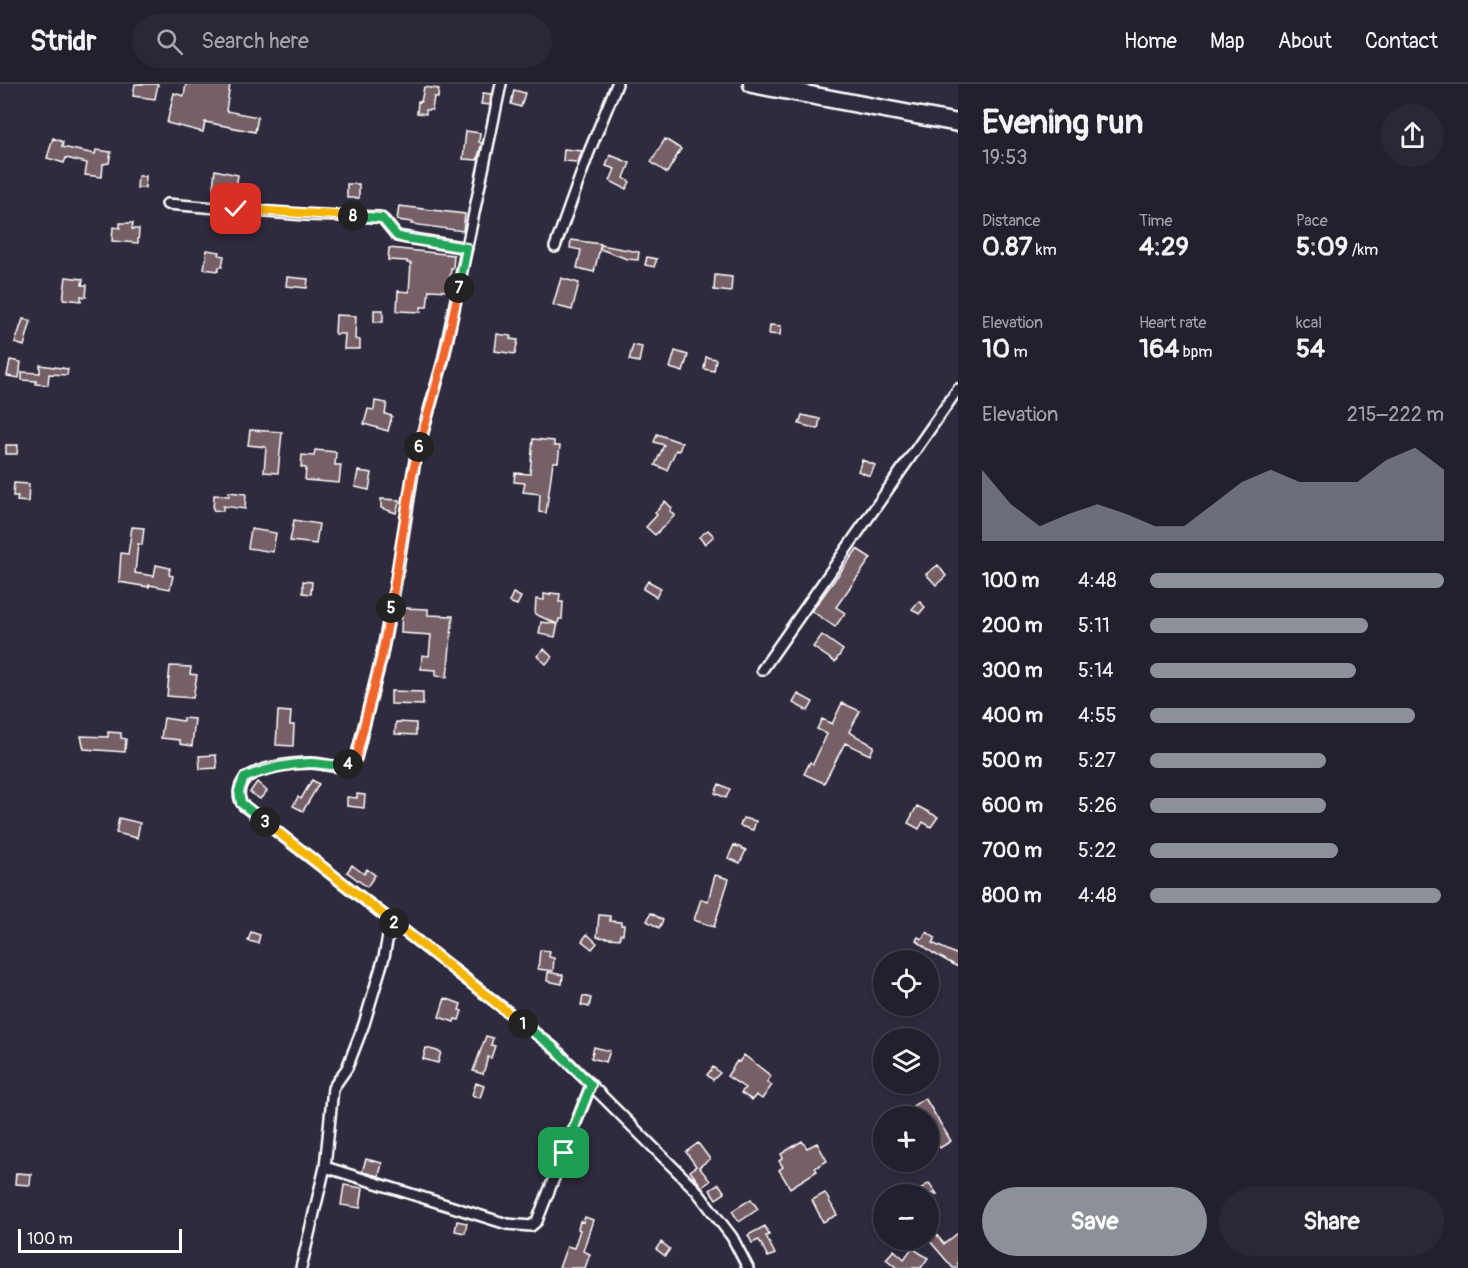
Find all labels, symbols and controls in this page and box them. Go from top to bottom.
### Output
search box [132,14,552,68]
text: Stridr [30,24,96,59]
icon: search [153,25,186,58]
text: Search here [201,27,309,55]
text: Home [1124,28,1177,55]
text: Map [1210,28,1245,55]
text: About [1278,28,1332,55]
text: Contact [1365,28,1438,55]
text: Evening run [982,102,1143,143]
button: share [1381,104,1444,167]
text: 19:53 [982,145,1027,170]
pin [210,183,261,234]
icon: check [219,192,252,225]
pin: 8 [338,201,368,231]
text: 8 [349,206,357,226]
text: Distance [982,211,1041,231]
text: Time [1139,211,1172,231]
text: Pace [1296,211,1328,231]
text: 0.87 [982,231,1032,263]
text: 4:29 [1139,231,1189,263]
text: 5:09 [1296,231,1348,263]
text: km [1032,240,1057,260]
text: /km [1348,240,1378,260]
pin: 7 [444,273,474,303]
text: 7 [455,278,463,298]
text: Elevation [982,313,1043,333]
text: Heart rate [1139,313,1206,333]
text: kcal [1296,313,1322,333]
text: 10 [982,333,1010,365]
text: 164 [1139,333,1179,365]
text: 54 [1296,333,1325,365]
text: m [1010,342,1028,362]
text: bpm [1179,342,1212,362]
text: Elevation [982,402,1058,427]
text: 215–222 m [1347,402,1444,427]
pin: 6 [404,432,434,462]
text: 6 [414,437,424,457]
text: 100 m [982,568,1039,593]
text: 4:48 [1078,568,1117,593]
pin: 5 [376,593,406,623]
text: 5 [387,598,395,618]
text: 200 m [982,613,1043,638]
text: 5:11 [1078,613,1110,638]
text: 300 m [982,658,1043,683]
text: 5:14 [1078,658,1114,683]
text: 400 m [982,703,1043,728]
text: 4:55 [1078,703,1117,728]
text: 500 m [982,748,1042,773]
text: 5:27 [1078,748,1116,773]
pin: 4 [333,749,363,779]
text: 4 [343,754,353,774]
text: 600 m [982,793,1043,818]
text: 5:26 [1078,793,1117,818]
pin: 3 [250,807,280,837]
text: 3 [261,812,269,832]
text: 700 m [982,838,1042,863]
text: 5:22 [1078,838,1117,863]
text: 800 m [982,883,1042,908]
text: 4:48 [1078,883,1117,908]
pin: 2 [379,908,409,938]
text: 2 [390,913,398,933]
map controls [873,950,939,1250]
button: locate [873,950,939,1016]
pin: 1 [508,1009,538,1039]
text: 1 [520,1014,526,1034]
button: layers [873,1028,939,1094]
button: + [873,1106,939,1172]
pin [538,1127,589,1178]
icon: arrive [547,1136,580,1169]
button: − [873,1184,939,1250]
button: Save [982,1187,1207,1256]
button: Share [1219,1187,1444,1256]
scale bar [18,1226,182,1254]
text: 100 m [27,1229,73,1249]

